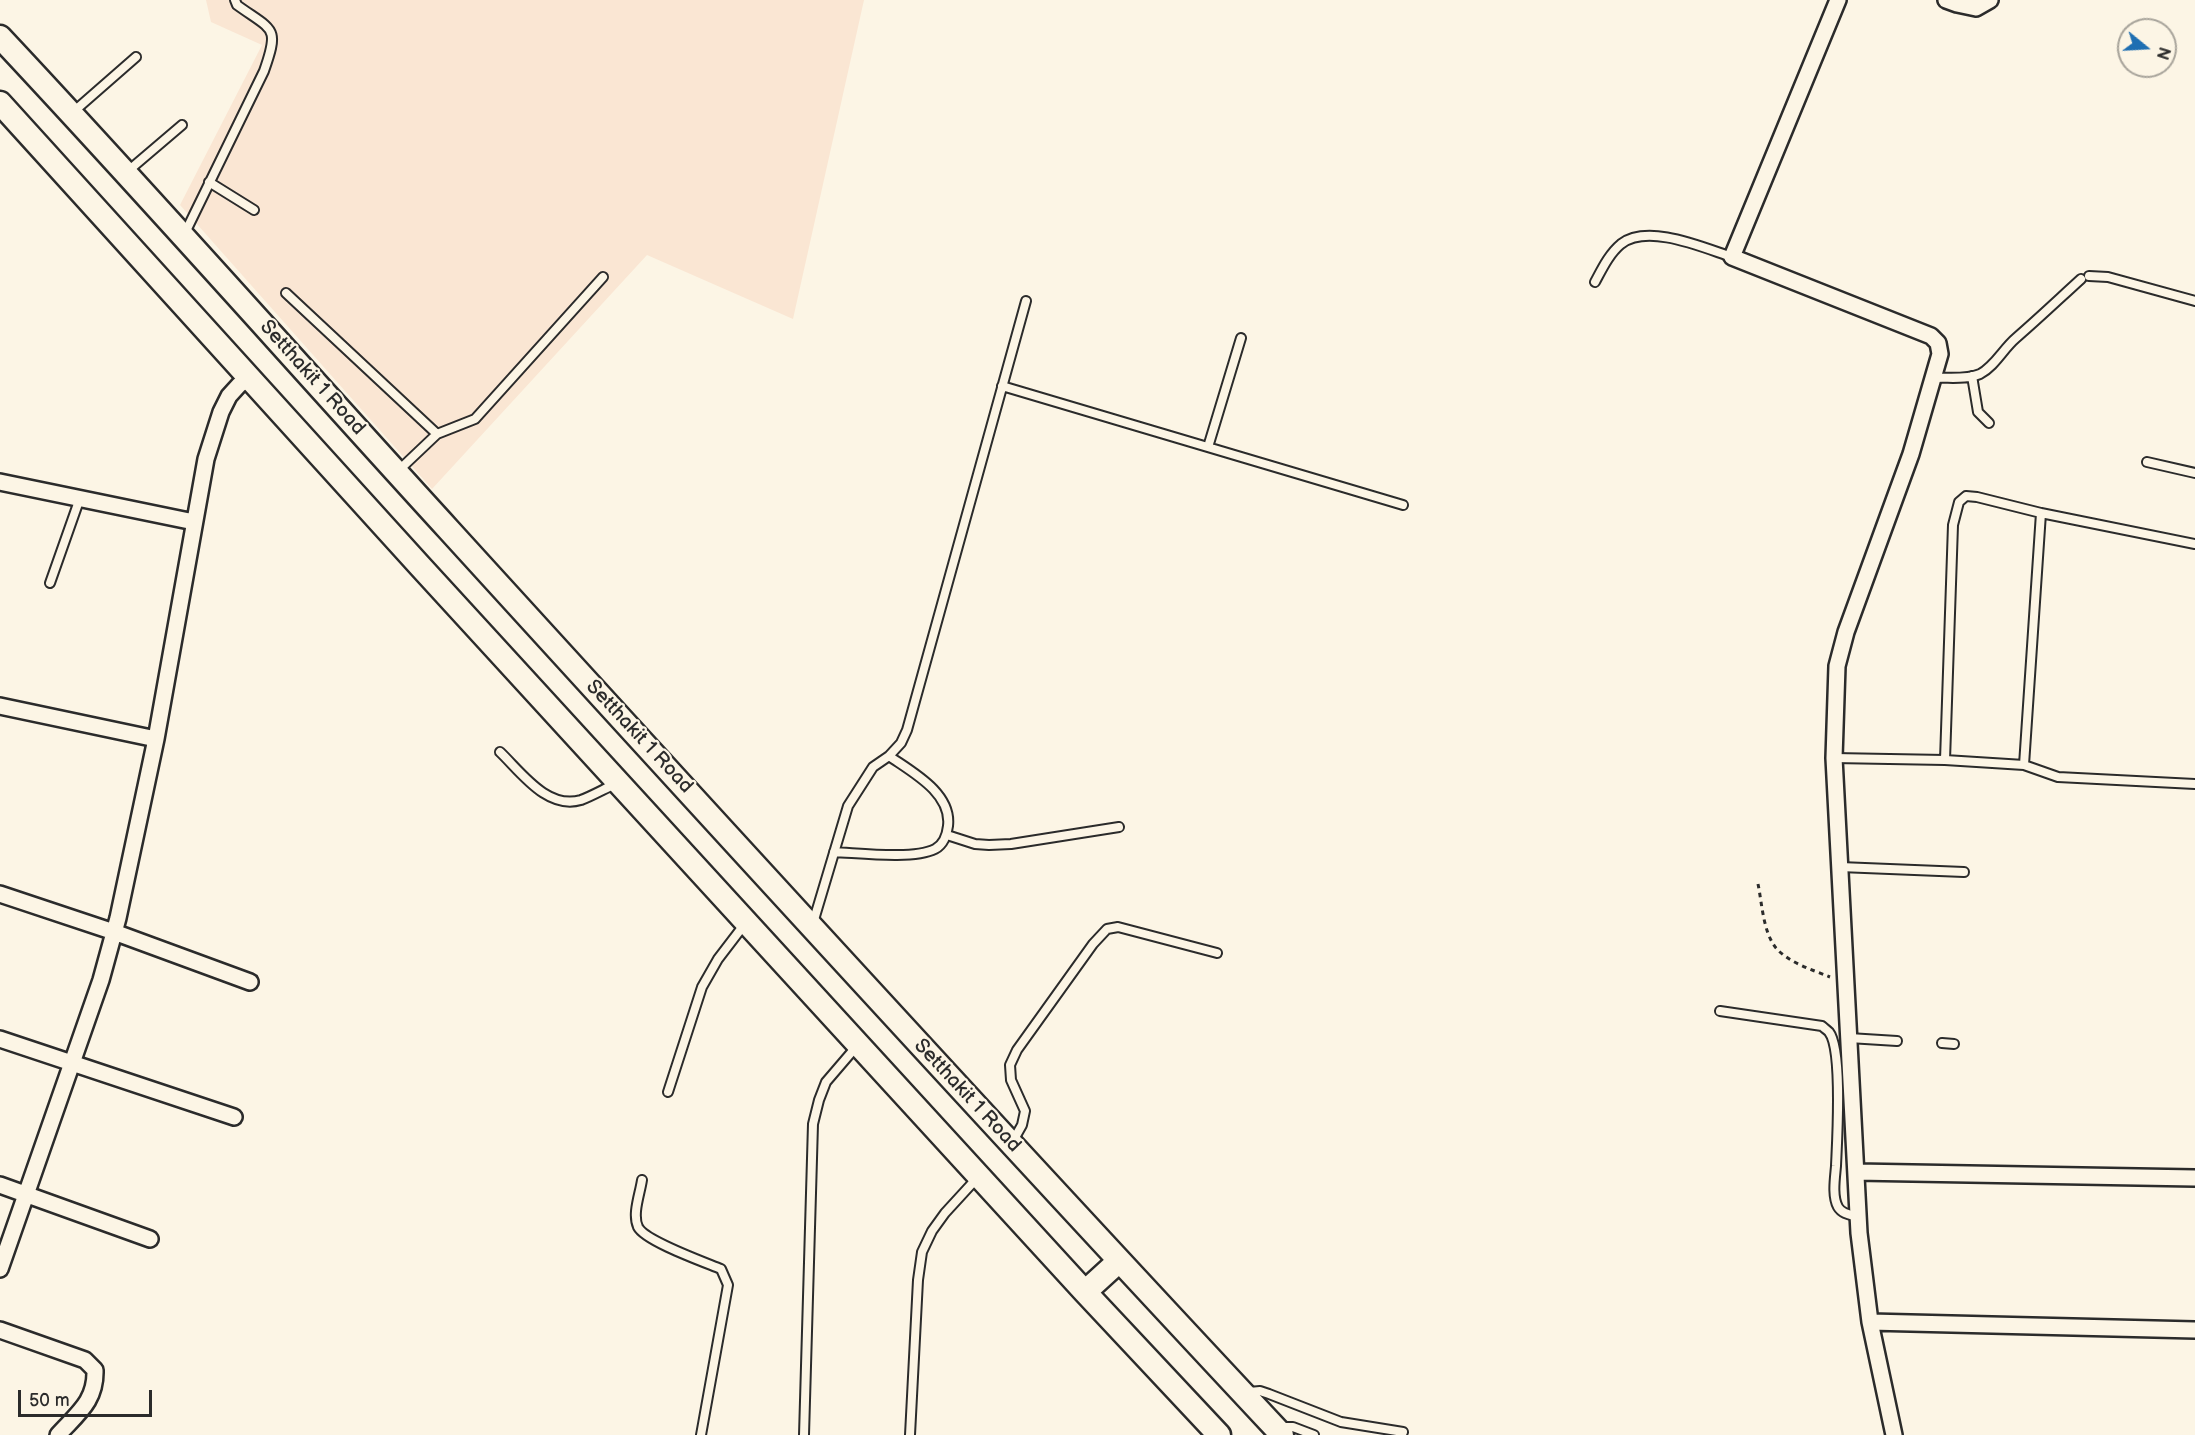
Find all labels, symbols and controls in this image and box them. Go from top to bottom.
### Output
north arrow [2117,18,2177,78]
text: N [2152,44,2174,62]
street label: Setthakit 1 Road [254,316,370,440]
street label: Setthakit 1 Road [580,675,698,799]
street label: Setthakit 1 Road [908,1034,1026,1158]
scale bar [21,1378,154,1416]
text: 50 m [29,1390,70,1411]

